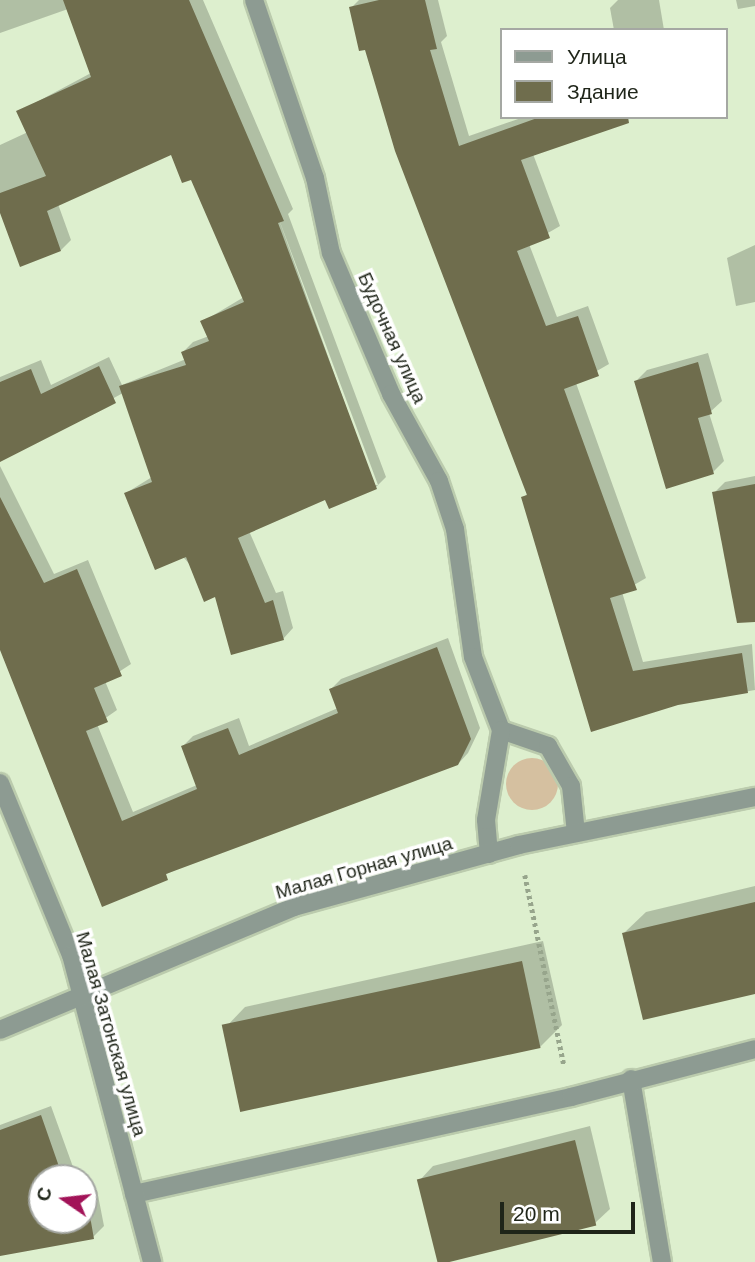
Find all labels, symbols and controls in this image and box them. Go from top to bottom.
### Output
legend [500,28,727,119]
text: Улица [567,45,627,68]
text: Здание [567,80,639,103]
street label: Будочная улица [353,269,431,407]
street label: Малая Горная улица [273,832,455,904]
street label: Малая Затонская улица [71,929,151,1139]
north arrow [28,1164,98,1234]
text: С [32,1185,56,1203]
scale bar [503,1188,638,1232]
text: 20 m [513,1202,560,1225]

